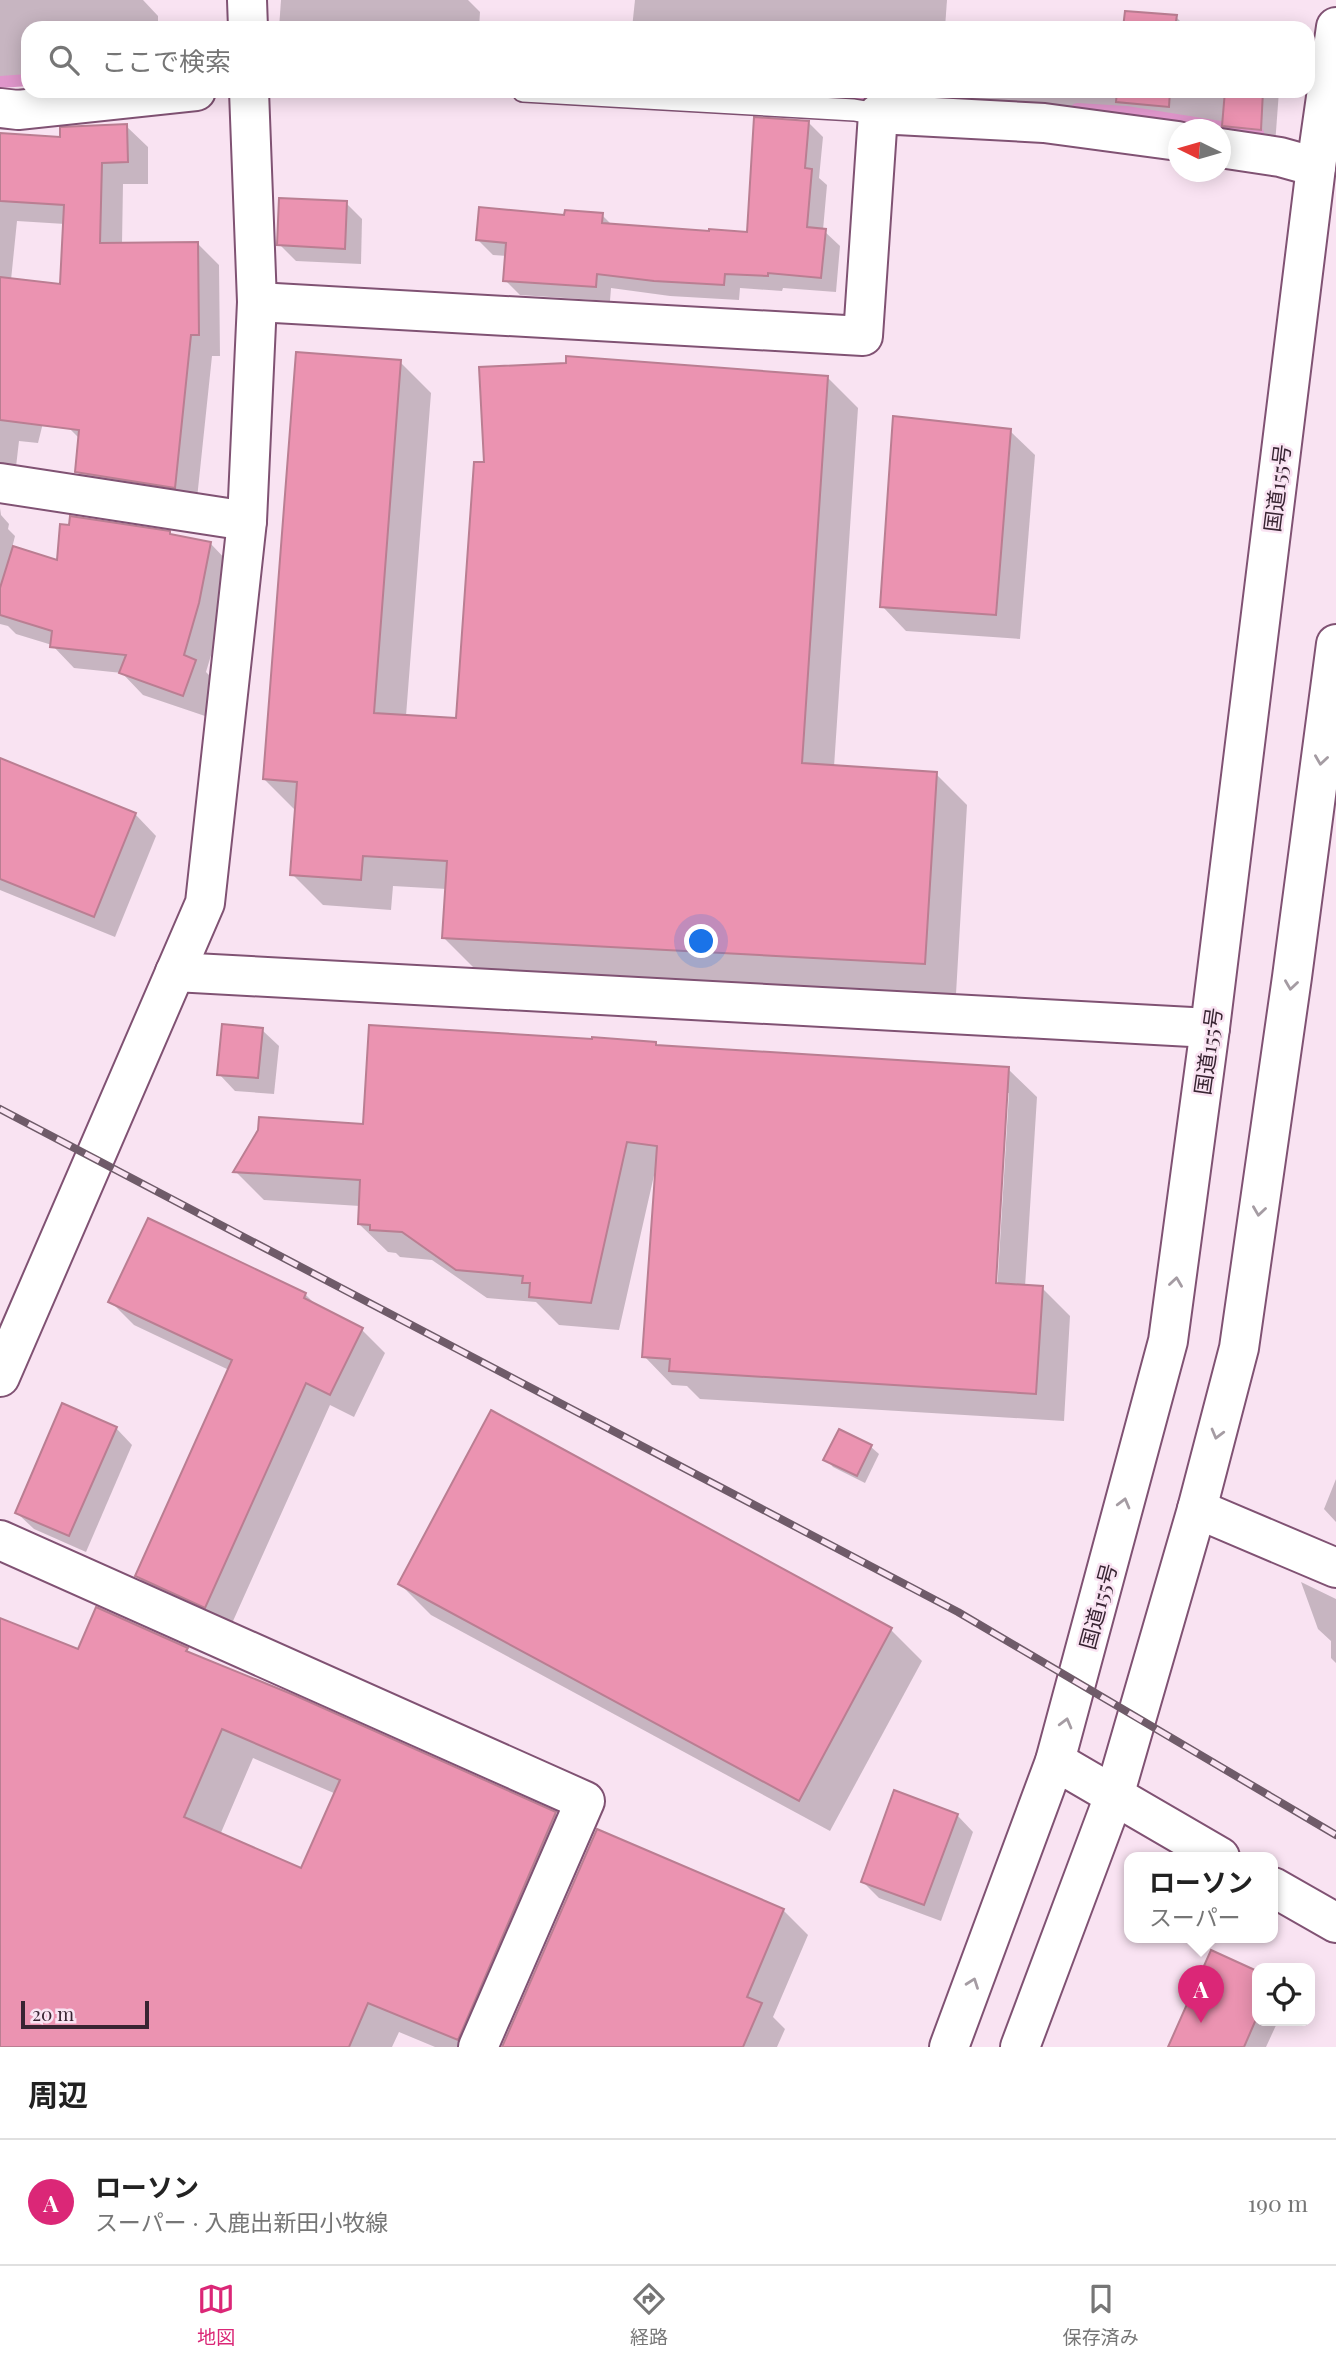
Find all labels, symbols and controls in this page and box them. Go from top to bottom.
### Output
search box [21,21,1315,98]
icon: search [45,41,83,79]
text: ここで検索 [101,43,231,78]
north arrow [1168,119,1231,182]
street label: 国道155号 [1257,443,1295,533]
one-way arrow [1313,754,1328,766]
your location [684,924,718,958]
one-way arrow [1284,980,1299,991]
street label: 国道155号 [1187,1006,1227,1096]
one-way arrow [1251,1205,1266,1217]
one-way arrow [1168,1276,1183,1287]
one-way arrow [1210,1428,1225,1440]
one-way arrow [1116,1497,1130,1509]
street label: 国道155号 [1072,1560,1122,1652]
one-way arrow [1057,1717,1072,1729]
popup [1124,1852,1278,1943]
text: ローソン [1149,1864,1253,1899]
text: スーパー [1149,1901,1241,1932]
map controls [1252,1963,1315,2026]
button: locate [1252,1963,1315,2026]
pin: A [1178,1965,1224,2023]
one-way arrow [965,1978,979,1990]
scale bar [21,1998,149,2030]
text: 20 m [32,2000,74,2026]
text: 周辺 [28,2074,88,2114]
text: ローソン [95,2169,199,2204]
text: A [43,2187,59,2218]
text: 190 m [1248,2187,1308,2218]
text: スーパー · 入鹿出新田小牧線 [95,2206,388,2237]
tab: 地図 [197,2280,235,2349]
tab: 経路 [630,2280,668,2349]
tab: 保存済み [1063,2280,1139,2349]

